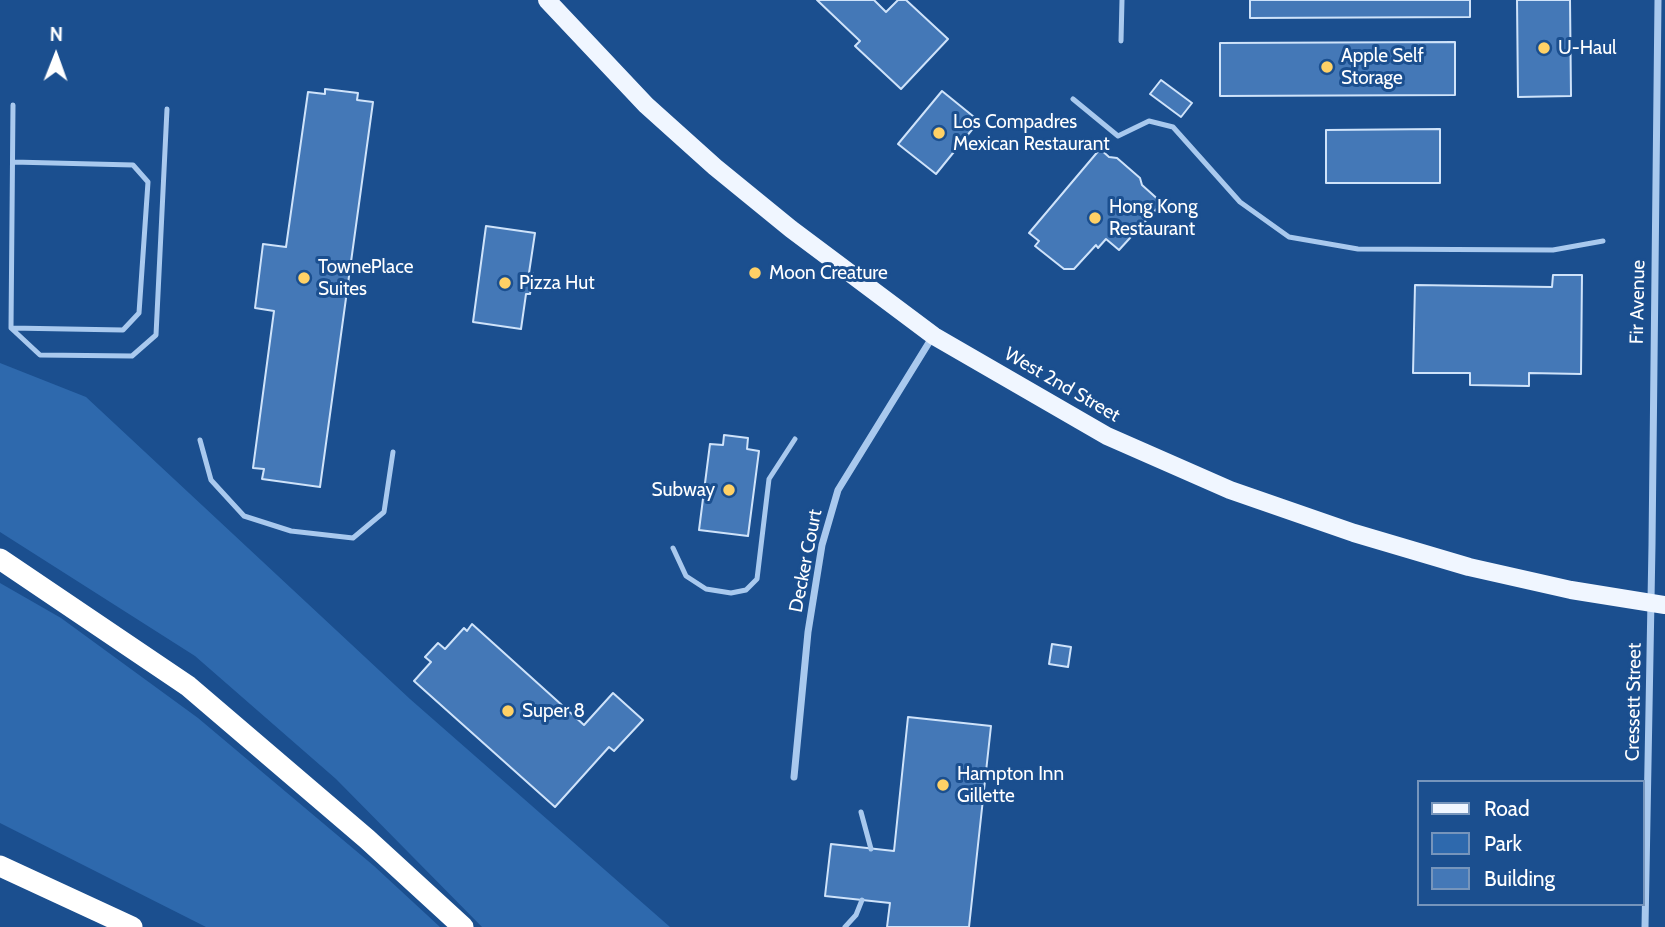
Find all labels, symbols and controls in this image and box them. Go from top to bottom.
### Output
north arrow [21,21,91,91]
text: N [49,23,63,46]
place label: U-Haul [1558,37,1617,59]
marker: U-Haul [1536,40,1552,56]
place label: Apple Self Storage [1341,45,1424,89]
marker: Apple Self Storage [1319,59,1335,75]
place label: Los Compadres Mexican Restaurant [953,111,1110,155]
marker: Los Compadres Mexican Restaurant [931,125,947,141]
place label: Hong Kong Restaurant [1109,196,1198,240]
marker: Hong Kong Restaurant [1087,210,1103,226]
place label: TownePlace Suites [318,256,413,300]
street label: Fir Avenue [1626,260,1650,344]
place label: Moon Creature [769,262,888,284]
marker: Moon Creature [747,265,763,281]
marker: TownePlace Suites [296,270,312,286]
place label: Pizza Hut [519,272,595,294]
marker: Pizza Hut [497,275,513,291]
street label: West 2nd Street [1000,343,1124,427]
place label: Subway [652,479,715,501]
marker: Subway [721,482,737,498]
street label: Decker Court [785,508,827,614]
street label: Cressett Street [1622,643,1646,761]
place label: Super 8 [522,700,585,722]
marker: Super 8 [500,703,516,719]
place label: Hampton Inn Gillette [957,763,1064,807]
marker: Hampton Inn Gillette [935,777,951,793]
legend [1416,780,1644,906]
text: Road [1484,796,1530,821]
text: Park [1484,831,1522,856]
text: Building [1484,866,1555,891]

